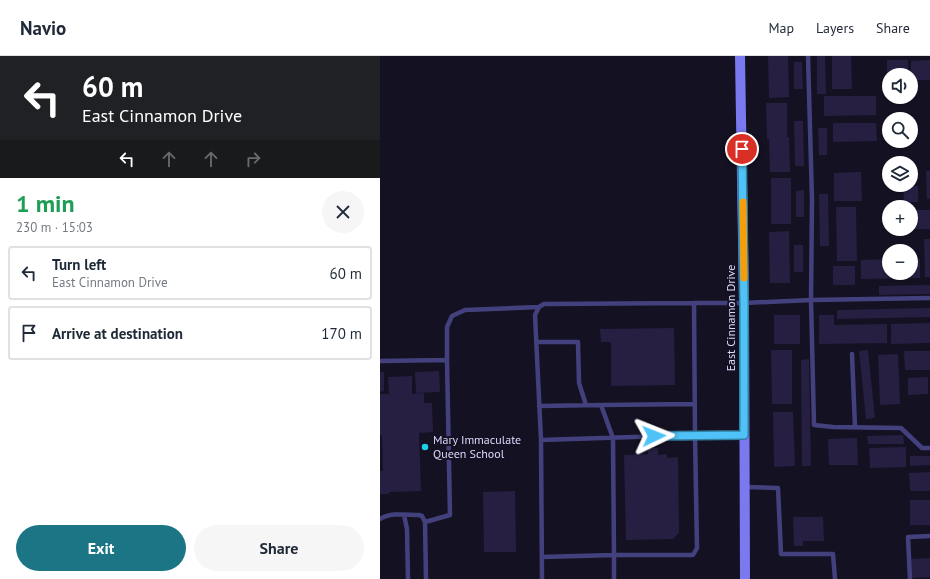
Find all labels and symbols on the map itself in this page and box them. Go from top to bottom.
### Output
pin [725,132,759,166]
street label: East Cinnamon Drive [723,265,738,371]
position arrow [633,415,675,457]
place label: Mary Immaculate Queen School [433,432,521,461]
marker: Mary Immaculate Queen School [420,442,430,452]

